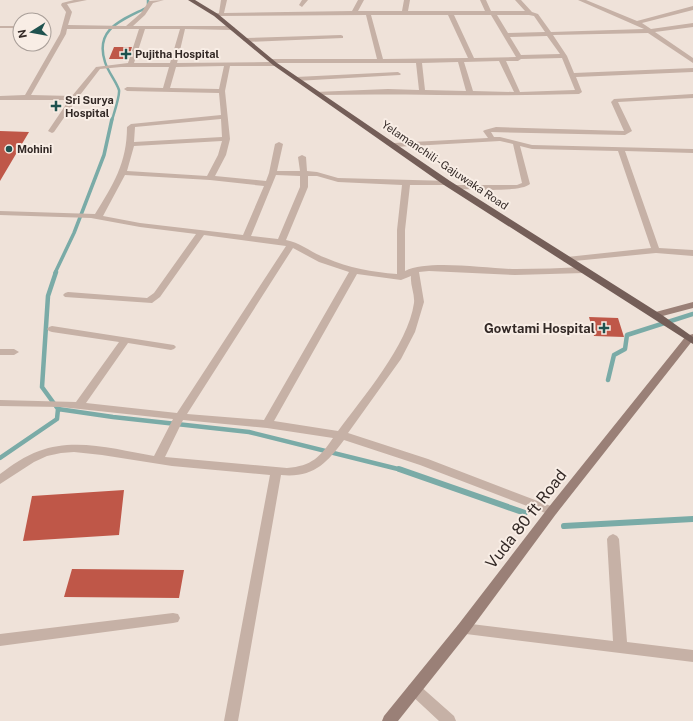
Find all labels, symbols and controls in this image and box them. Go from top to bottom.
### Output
north arrow [12,12,52,52]
text: N [15,29,29,39]
marker: Pujitha Hospital [120,48,132,60]
place label: Pujitha Hospital [135,48,219,60]
place label: Sri Surya Hospital [65,94,114,119]
marker: Sri Surya Hospital [50,100,62,112]
street label: Yelamanchili - Gajuwaka Road [380,118,510,212]
place label: Mohini [17,143,52,155]
marker: Mohini [4,144,14,154]
place label: Gowtami Hospital [484,321,595,336]
marker: Gowtami Hospital [598,322,610,334]
street label: Vuda 80 ft Road [482,466,570,572]

